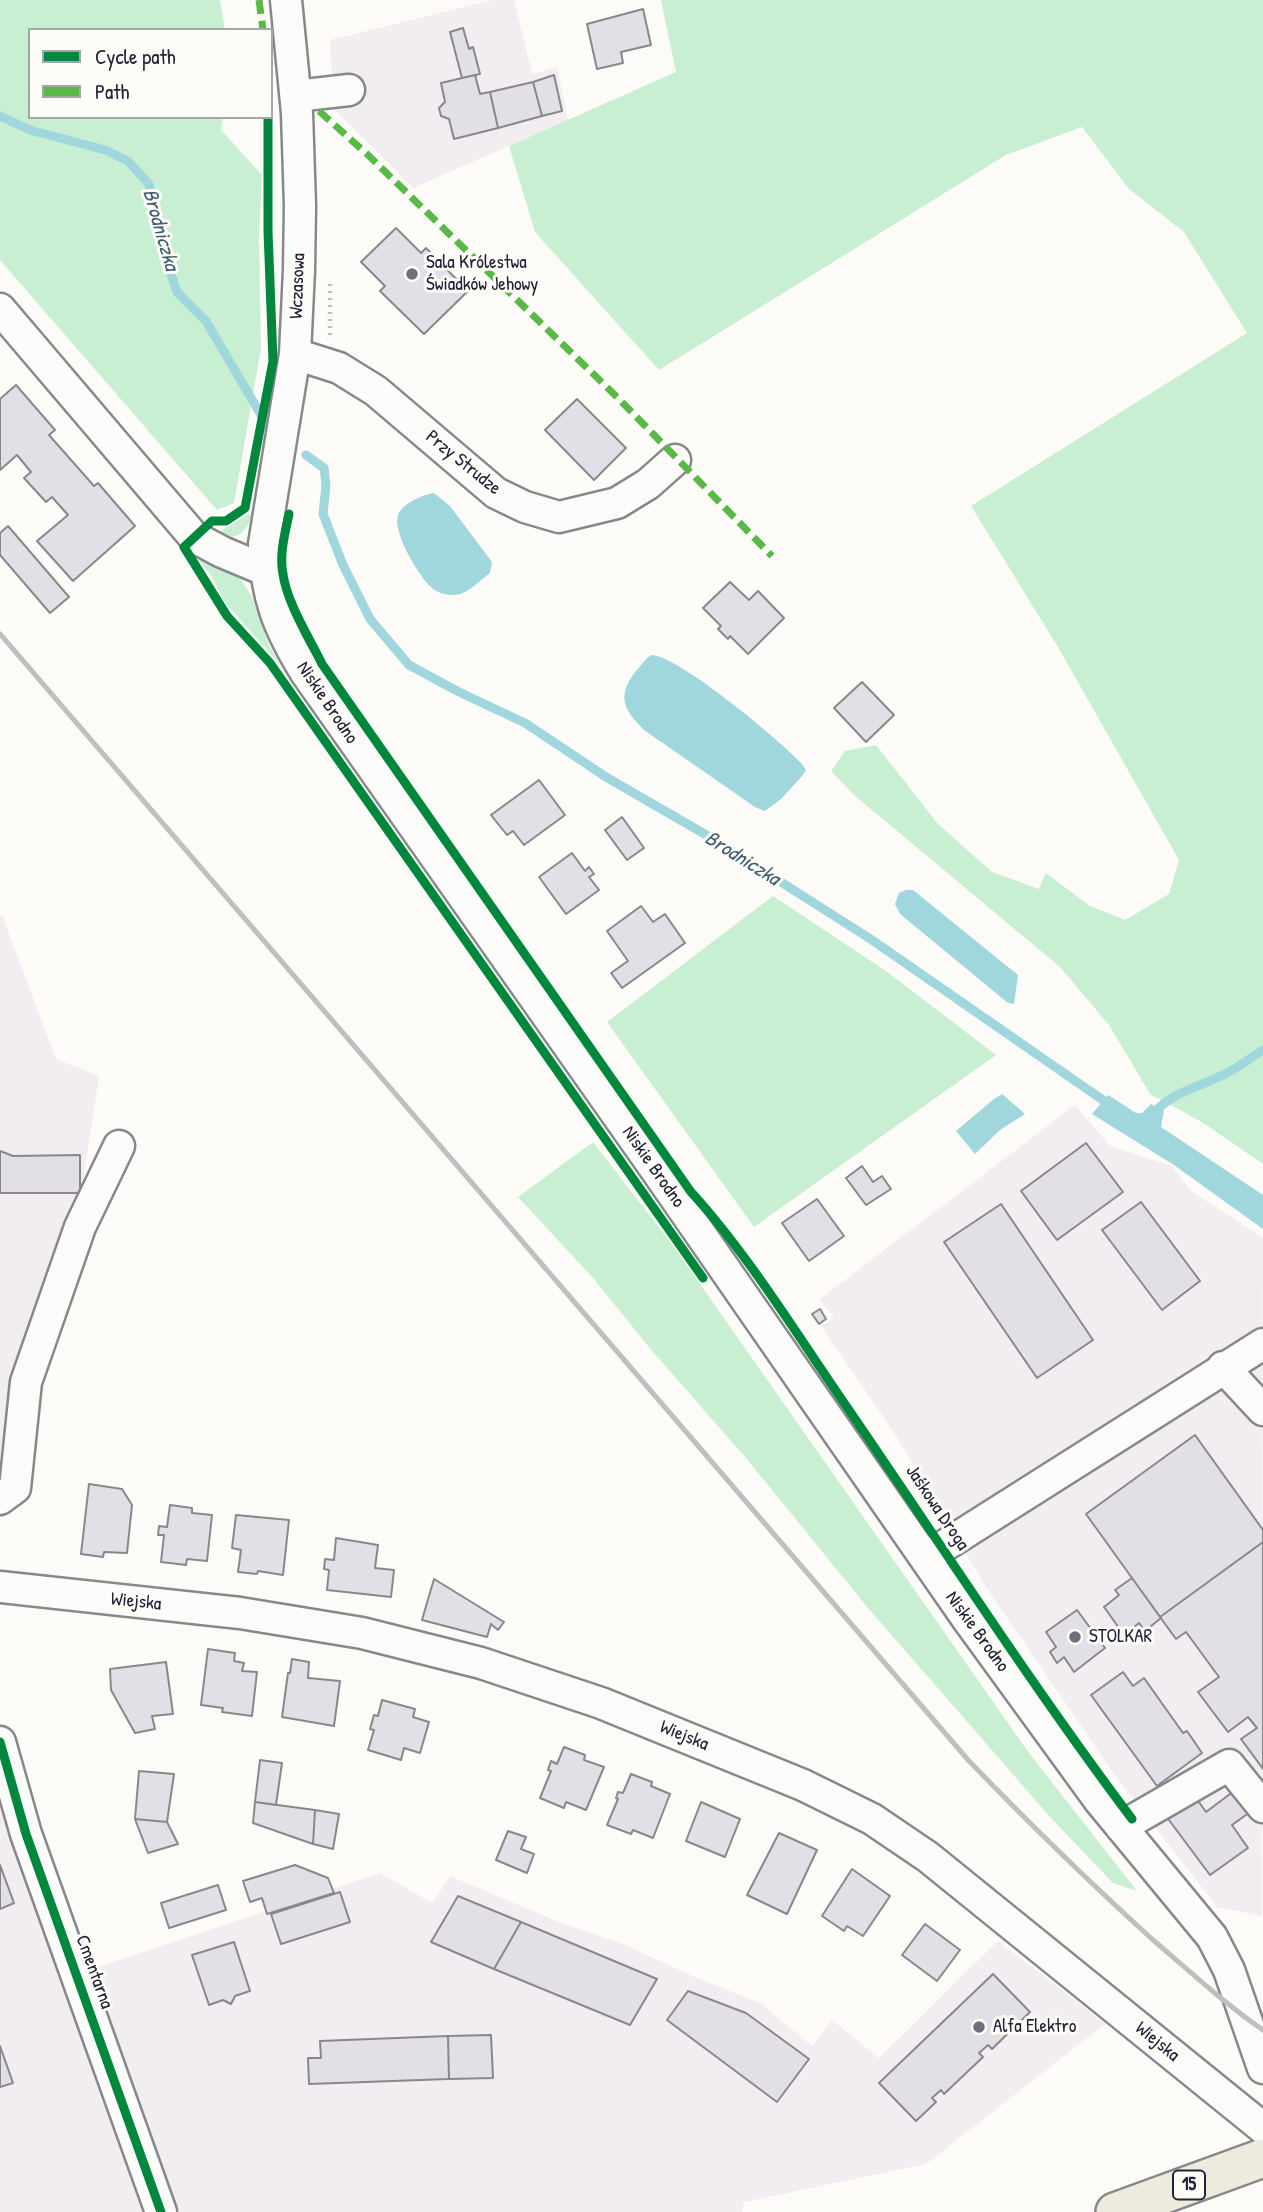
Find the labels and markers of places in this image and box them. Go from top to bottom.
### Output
place label: Sala Królestwa Świadków Jehowy [426,252,538,296]
marker: Sala Królestwa Świadków Jehowy [404,266,420,282]
place label: STOLKAR [1089,1626,1152,1648]
marker: STOLKAR [1067,1629,1083,1645]
place label: Alfa Elektro [993,2016,1076,2038]
marker: Alfa Elektro [971,2019,987,2035]

